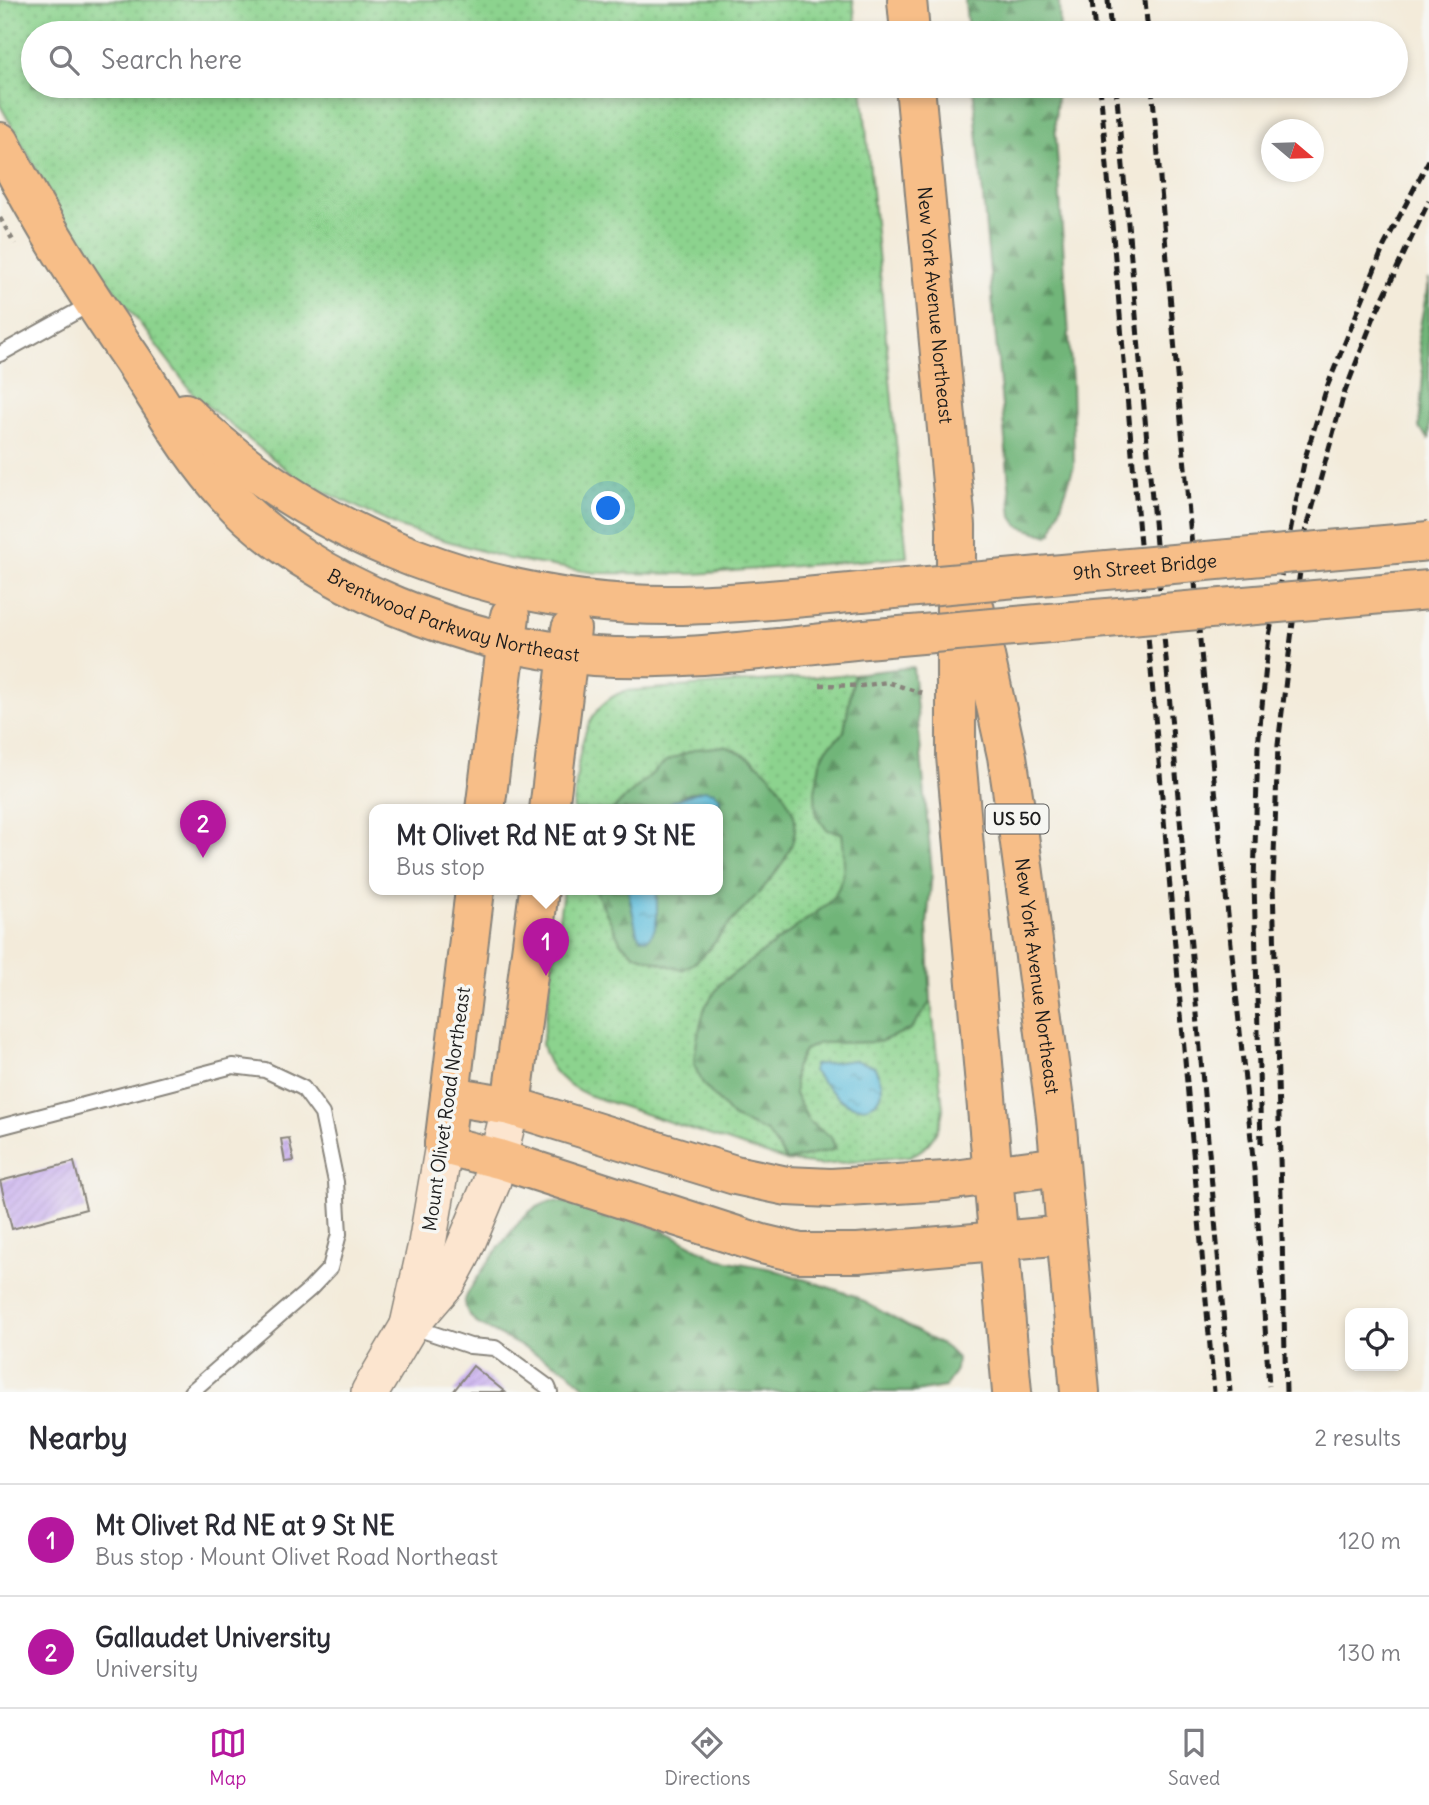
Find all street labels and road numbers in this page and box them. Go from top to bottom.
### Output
street label: New York Avenue Northeast [912,186,958,425]
street label: 9th Street Bridge [1072,548,1218,585]
street label: Brentwood Parkway Northeast [323,563,581,667]
road number: US 50 [986,804,1048,834]
street label: New York Avenue Northeast [1010,857,1065,1096]
street label: Mount Olivet Road Northeast [417,985,475,1233]

